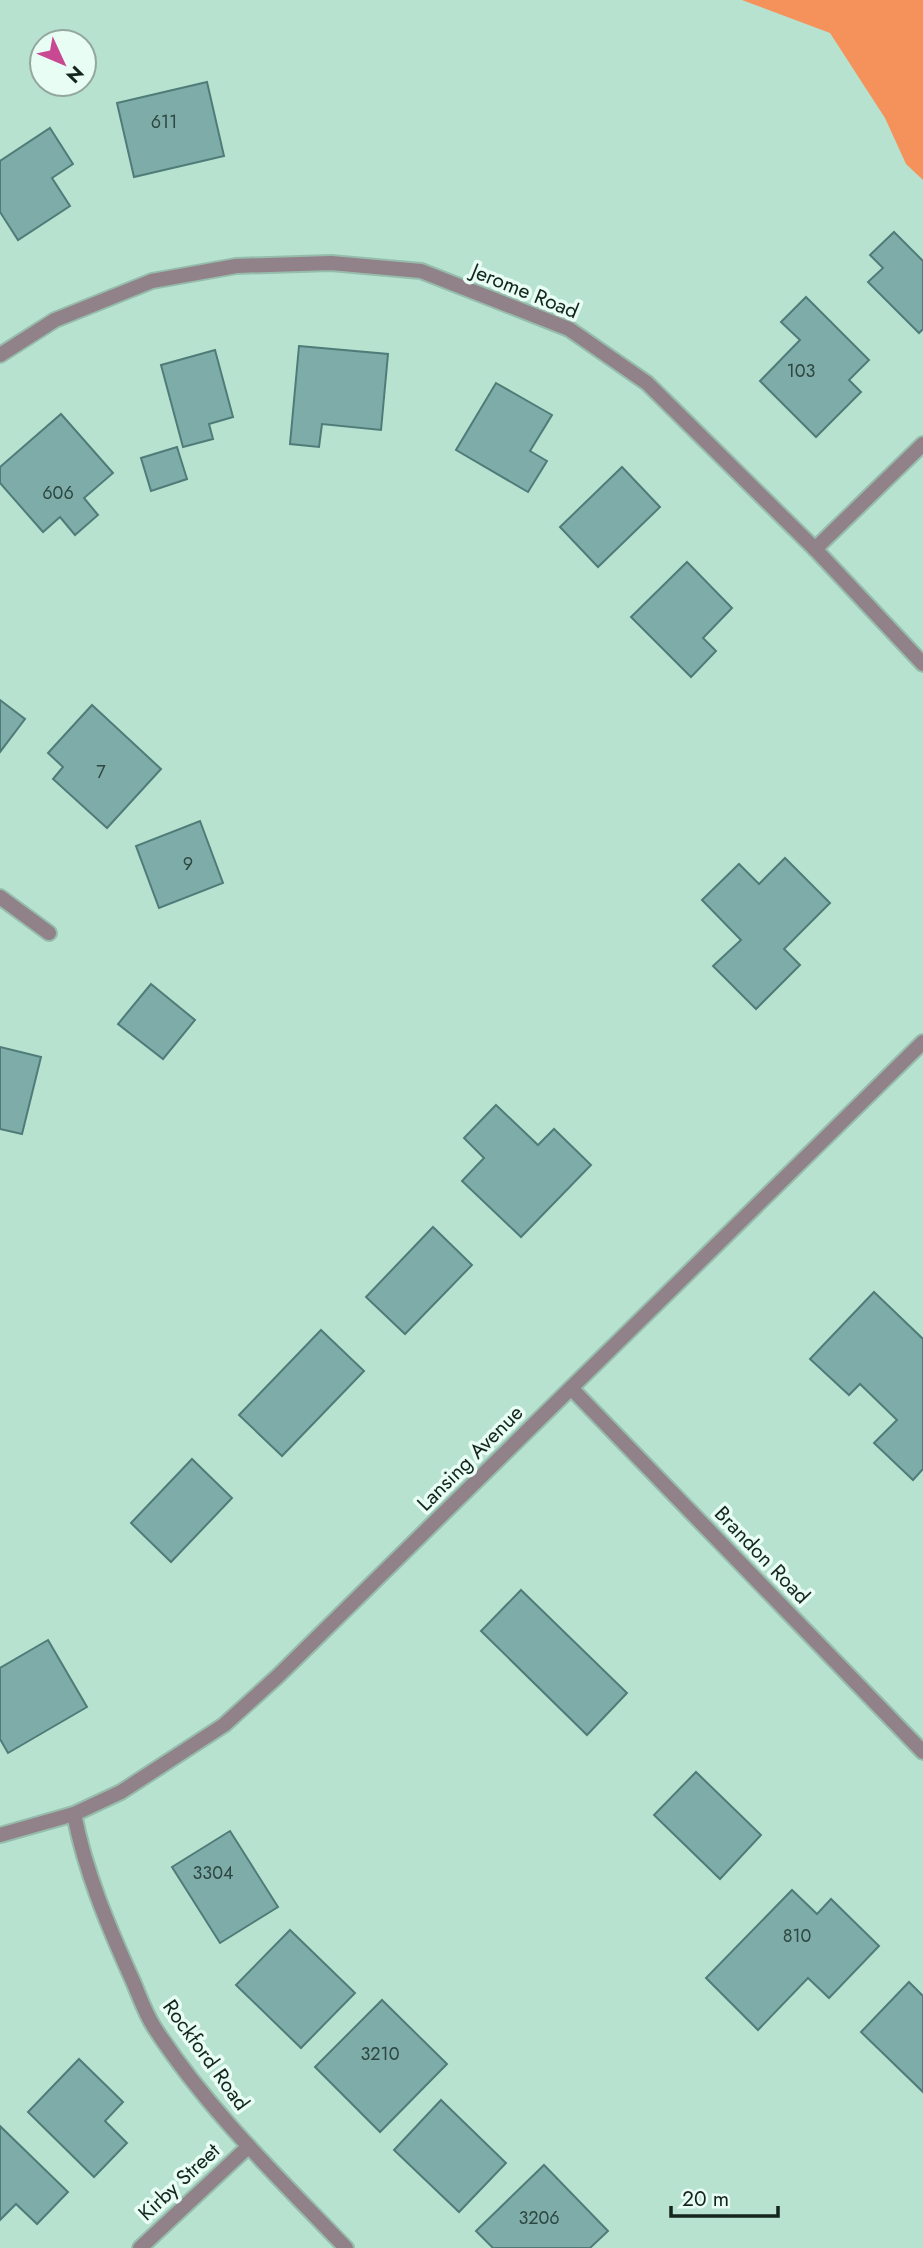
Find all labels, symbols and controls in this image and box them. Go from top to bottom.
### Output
north arrow [28,28,98,98]
text: N [60,60,90,89]
house number: 611 [151,109,177,135]
street label: Jerome Road [464,255,583,326]
house number: 103 [787,358,816,384]
house number: 606 [42,480,74,506]
house number: 7 [96,759,106,785]
house number: 9 [183,851,193,877]
street label: Lansing Avenue [410,1398,530,1518]
street label: Brandon Road [707,1499,817,1611]
house number: 3304 [193,1860,233,1886]
house number: 810 [783,1923,812,1949]
street label: Rockford Road [155,1993,257,2117]
house number: 3210 [361,2041,400,2067]
street label: Kirby Street [132,2136,226,2228]
scale bar [671,2174,778,2218]
text: 20 m [682,2184,729,2214]
house number: 3206 [518,2205,560,2231]

